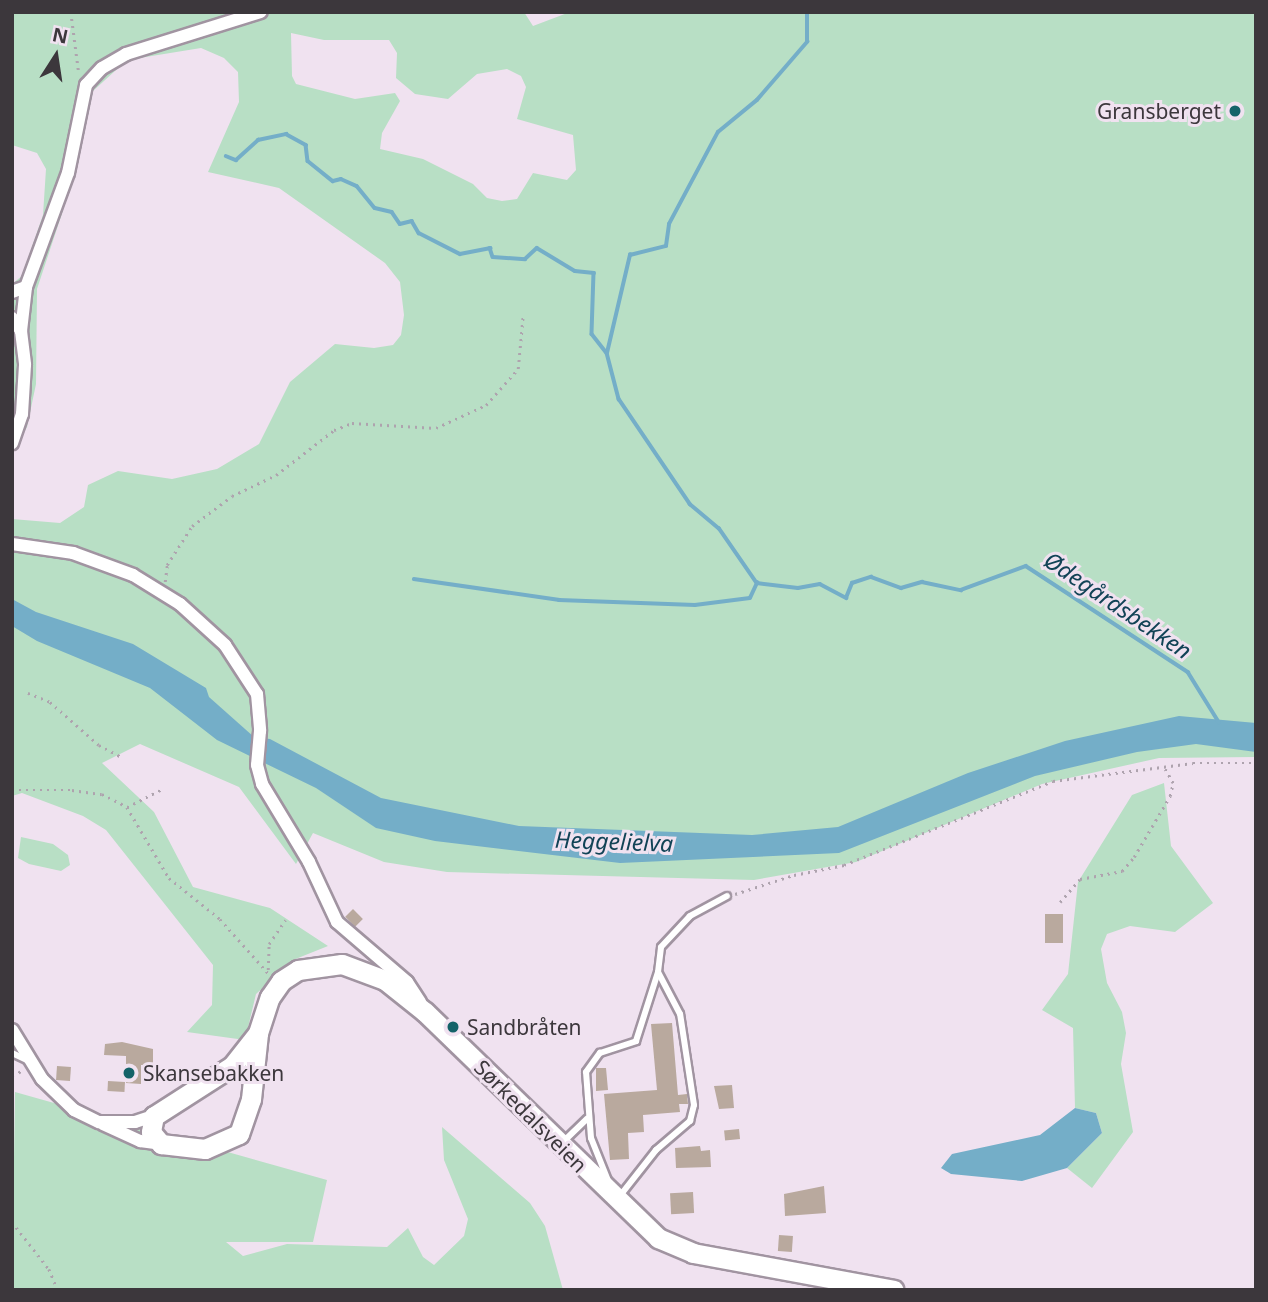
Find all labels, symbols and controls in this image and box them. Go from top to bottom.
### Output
north arrow [21,21,91,91]
text: N [50,21,71,50]
place label: Gransberget [1097,98,1221,124]
marker: Gransberget [1227,103,1243,119]
water label: Ødegårdsbekken [1039,546,1197,664]
water label: Heggelielva [554,825,674,857]
place label: Sandbråten [467,1014,582,1040]
marker: Sandbråten [445,1019,461,1035]
street label: Sørkedalsveien [469,1054,593,1178]
place label: Skansebakken [143,1060,284,1086]
marker: Skansebakken [121,1065,137,1081]

